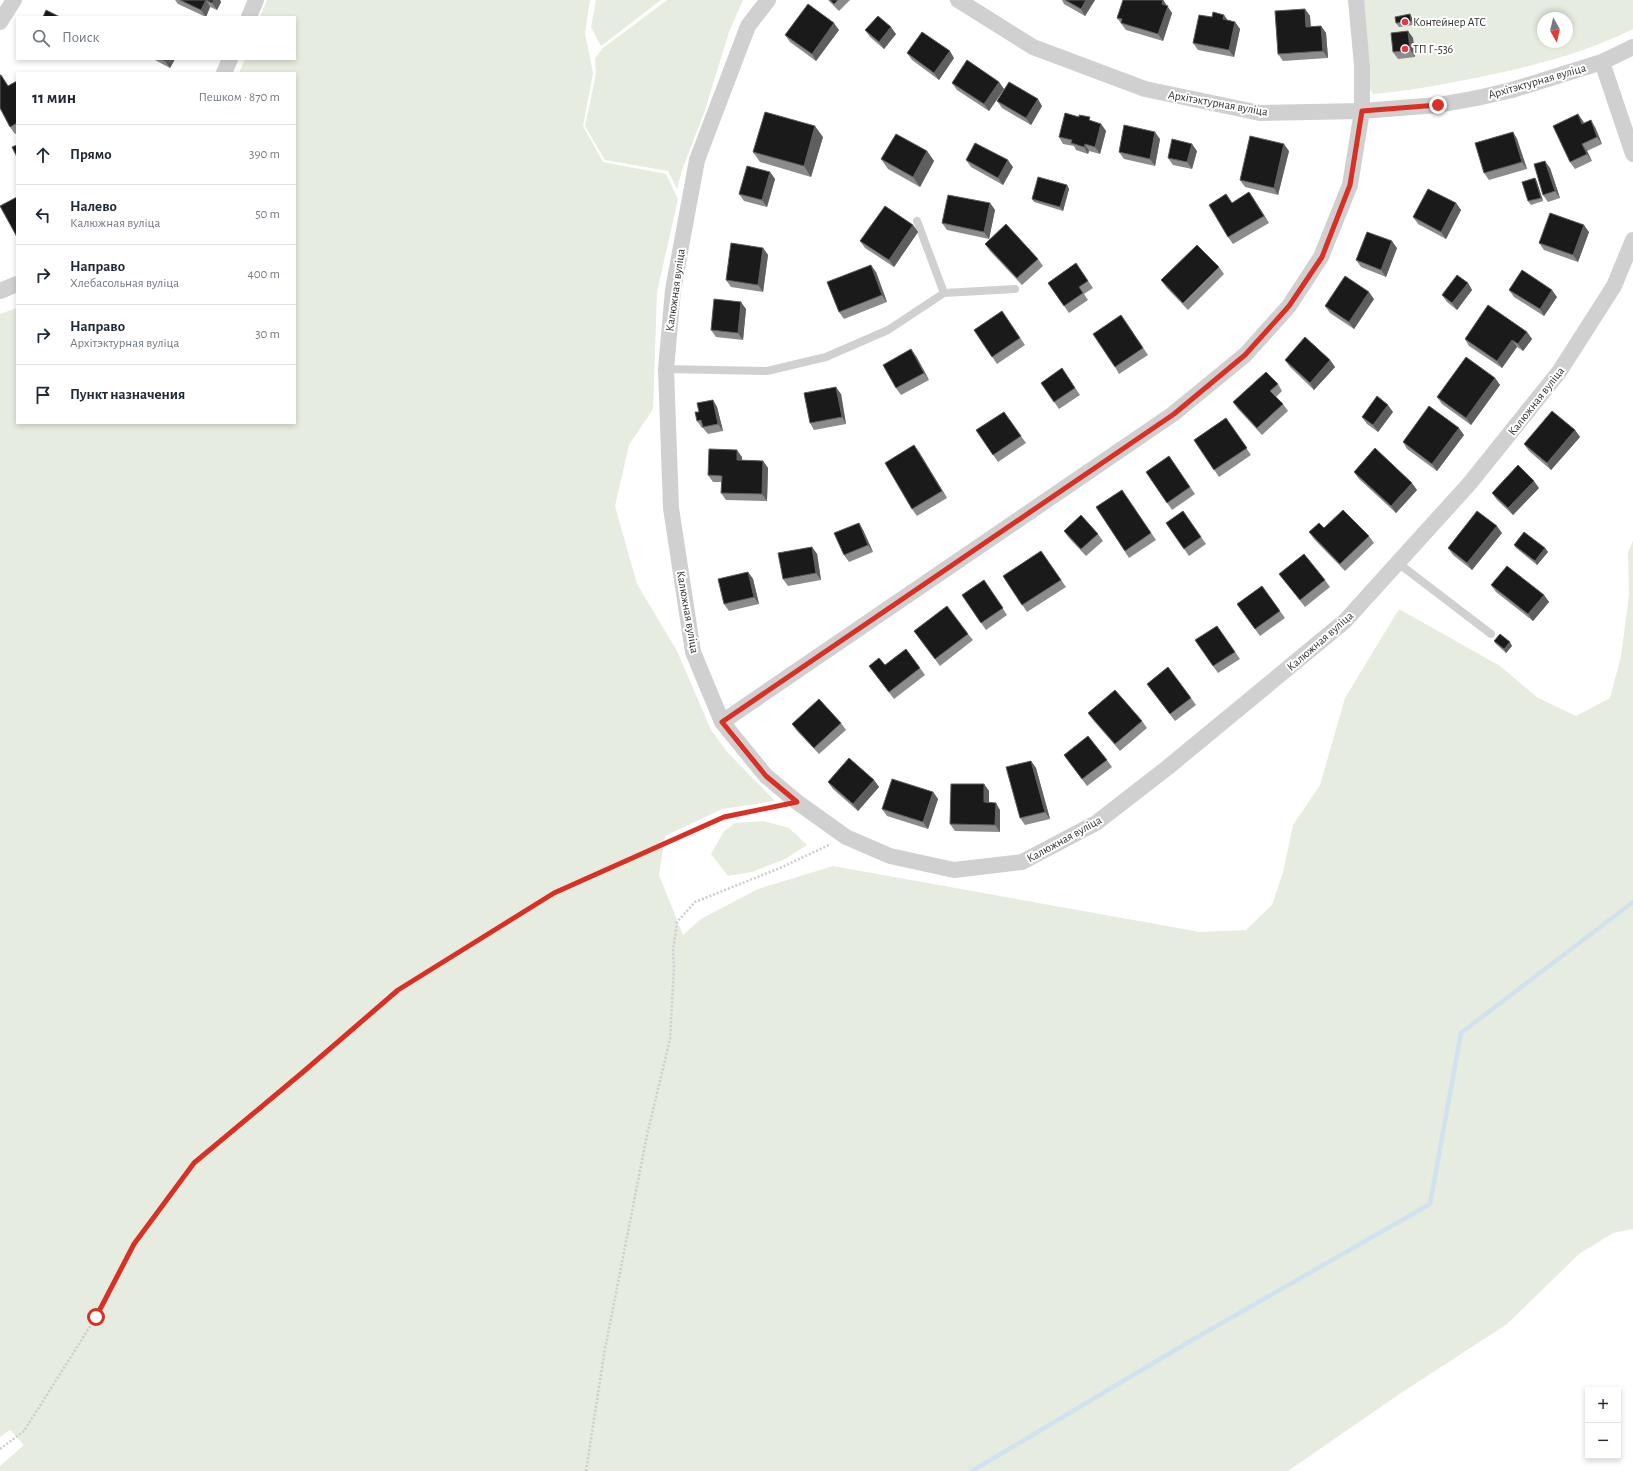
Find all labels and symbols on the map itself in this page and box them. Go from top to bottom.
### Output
north arrow [1537,12,1573,48]
place label: Контейнер АТС [1413,16,1486,28]
marker: Контейнер АТС [1400,17,1410,27]
place label: ТП Г-536 [1413,43,1454,55]
marker: ТП Г-536 [1400,44,1410,54]
street label: Архітэктурная вуліца [1487,61,1588,102]
street label: Архітэктурная вуліца [1167,88,1269,119]
route end [1429,96,1447,114]
street label: Калюжная вуліца [663,247,688,332]
street label: Калюжная вуліца [1506,364,1568,438]
street label: Калюжная вуліца [674,570,701,655]
street label: Калюжная вуліца [1285,609,1356,674]
street label: Калюжная вуліца [1025,813,1104,865]
route start [87,1308,105,1326]

